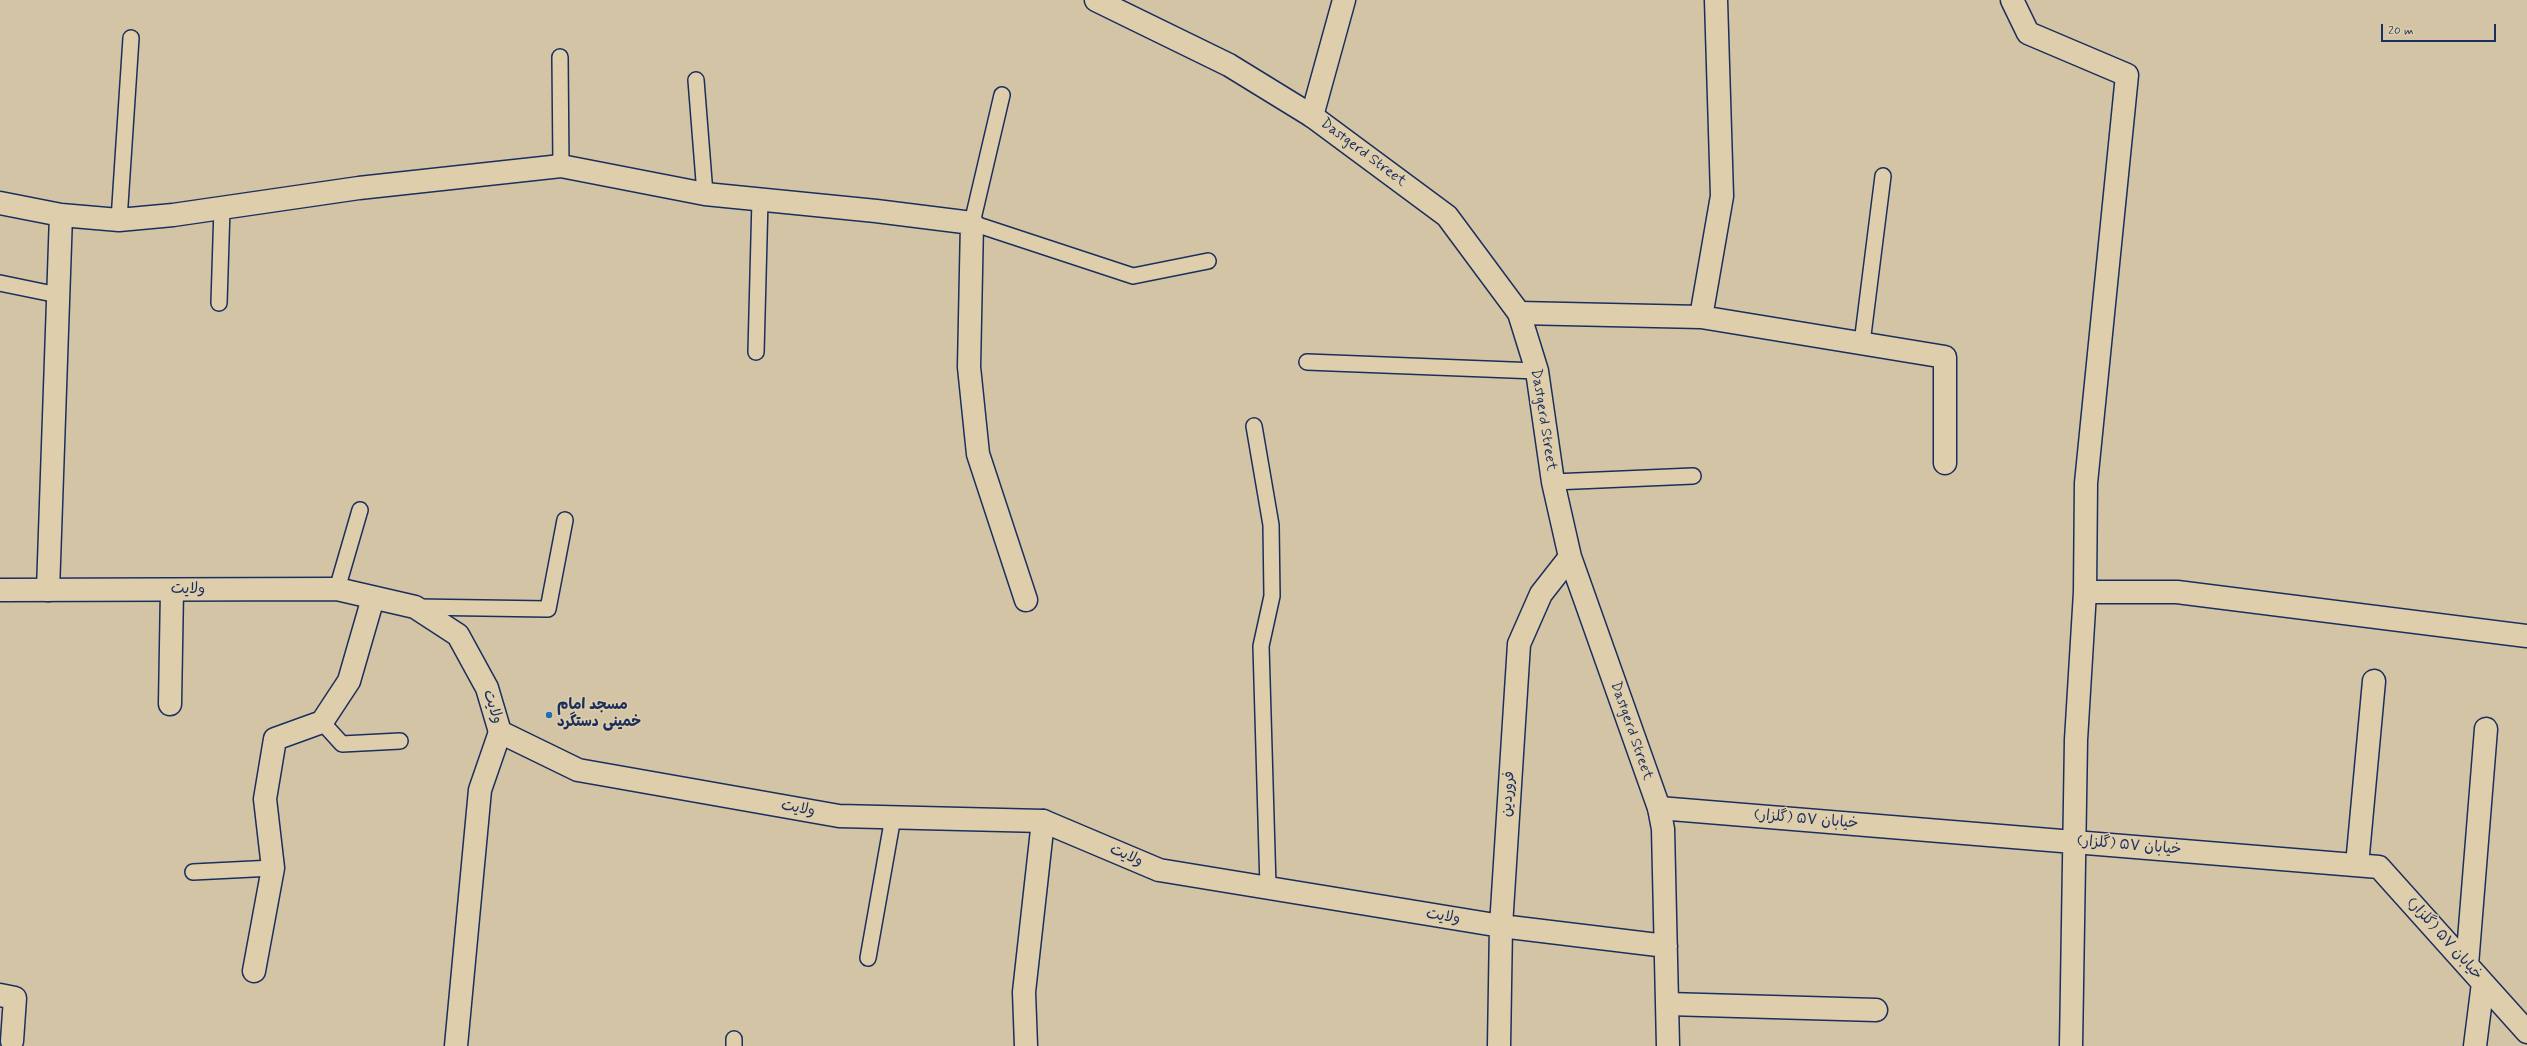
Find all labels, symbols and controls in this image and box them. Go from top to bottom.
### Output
scale bar [2383,16,2498,42]
text: 20 m [2388,23,2414,39]
street label: Dastgerd Street [1316,115,1410,191]
street label: Dastgerd Street [1526,368,1560,472]
street label: ولایت [171,581,205,599]
street label: Dastgerd Street [1606,679,1656,783]
street label: ولایت [478,688,506,726]
place label: مسجد امام خمینی دستگرد [557,697,641,732]
marker: مسجد امام خمینی دستگرد [544,710,554,720]
street label: فروردین [1498,770,1520,818]
street label: ولایت [779,797,817,821]
street label: خیابان ۵۷ (گلزار) [1753,806,1859,834]
street label: خیابان ۵۷ (گلزار) [2076,832,2182,860]
street label: ولایت [1107,841,1145,871]
street label: خیابان ۵۷ (گلزار) [2402,894,2486,984]
street label: ولایت [1425,905,1461,929]

